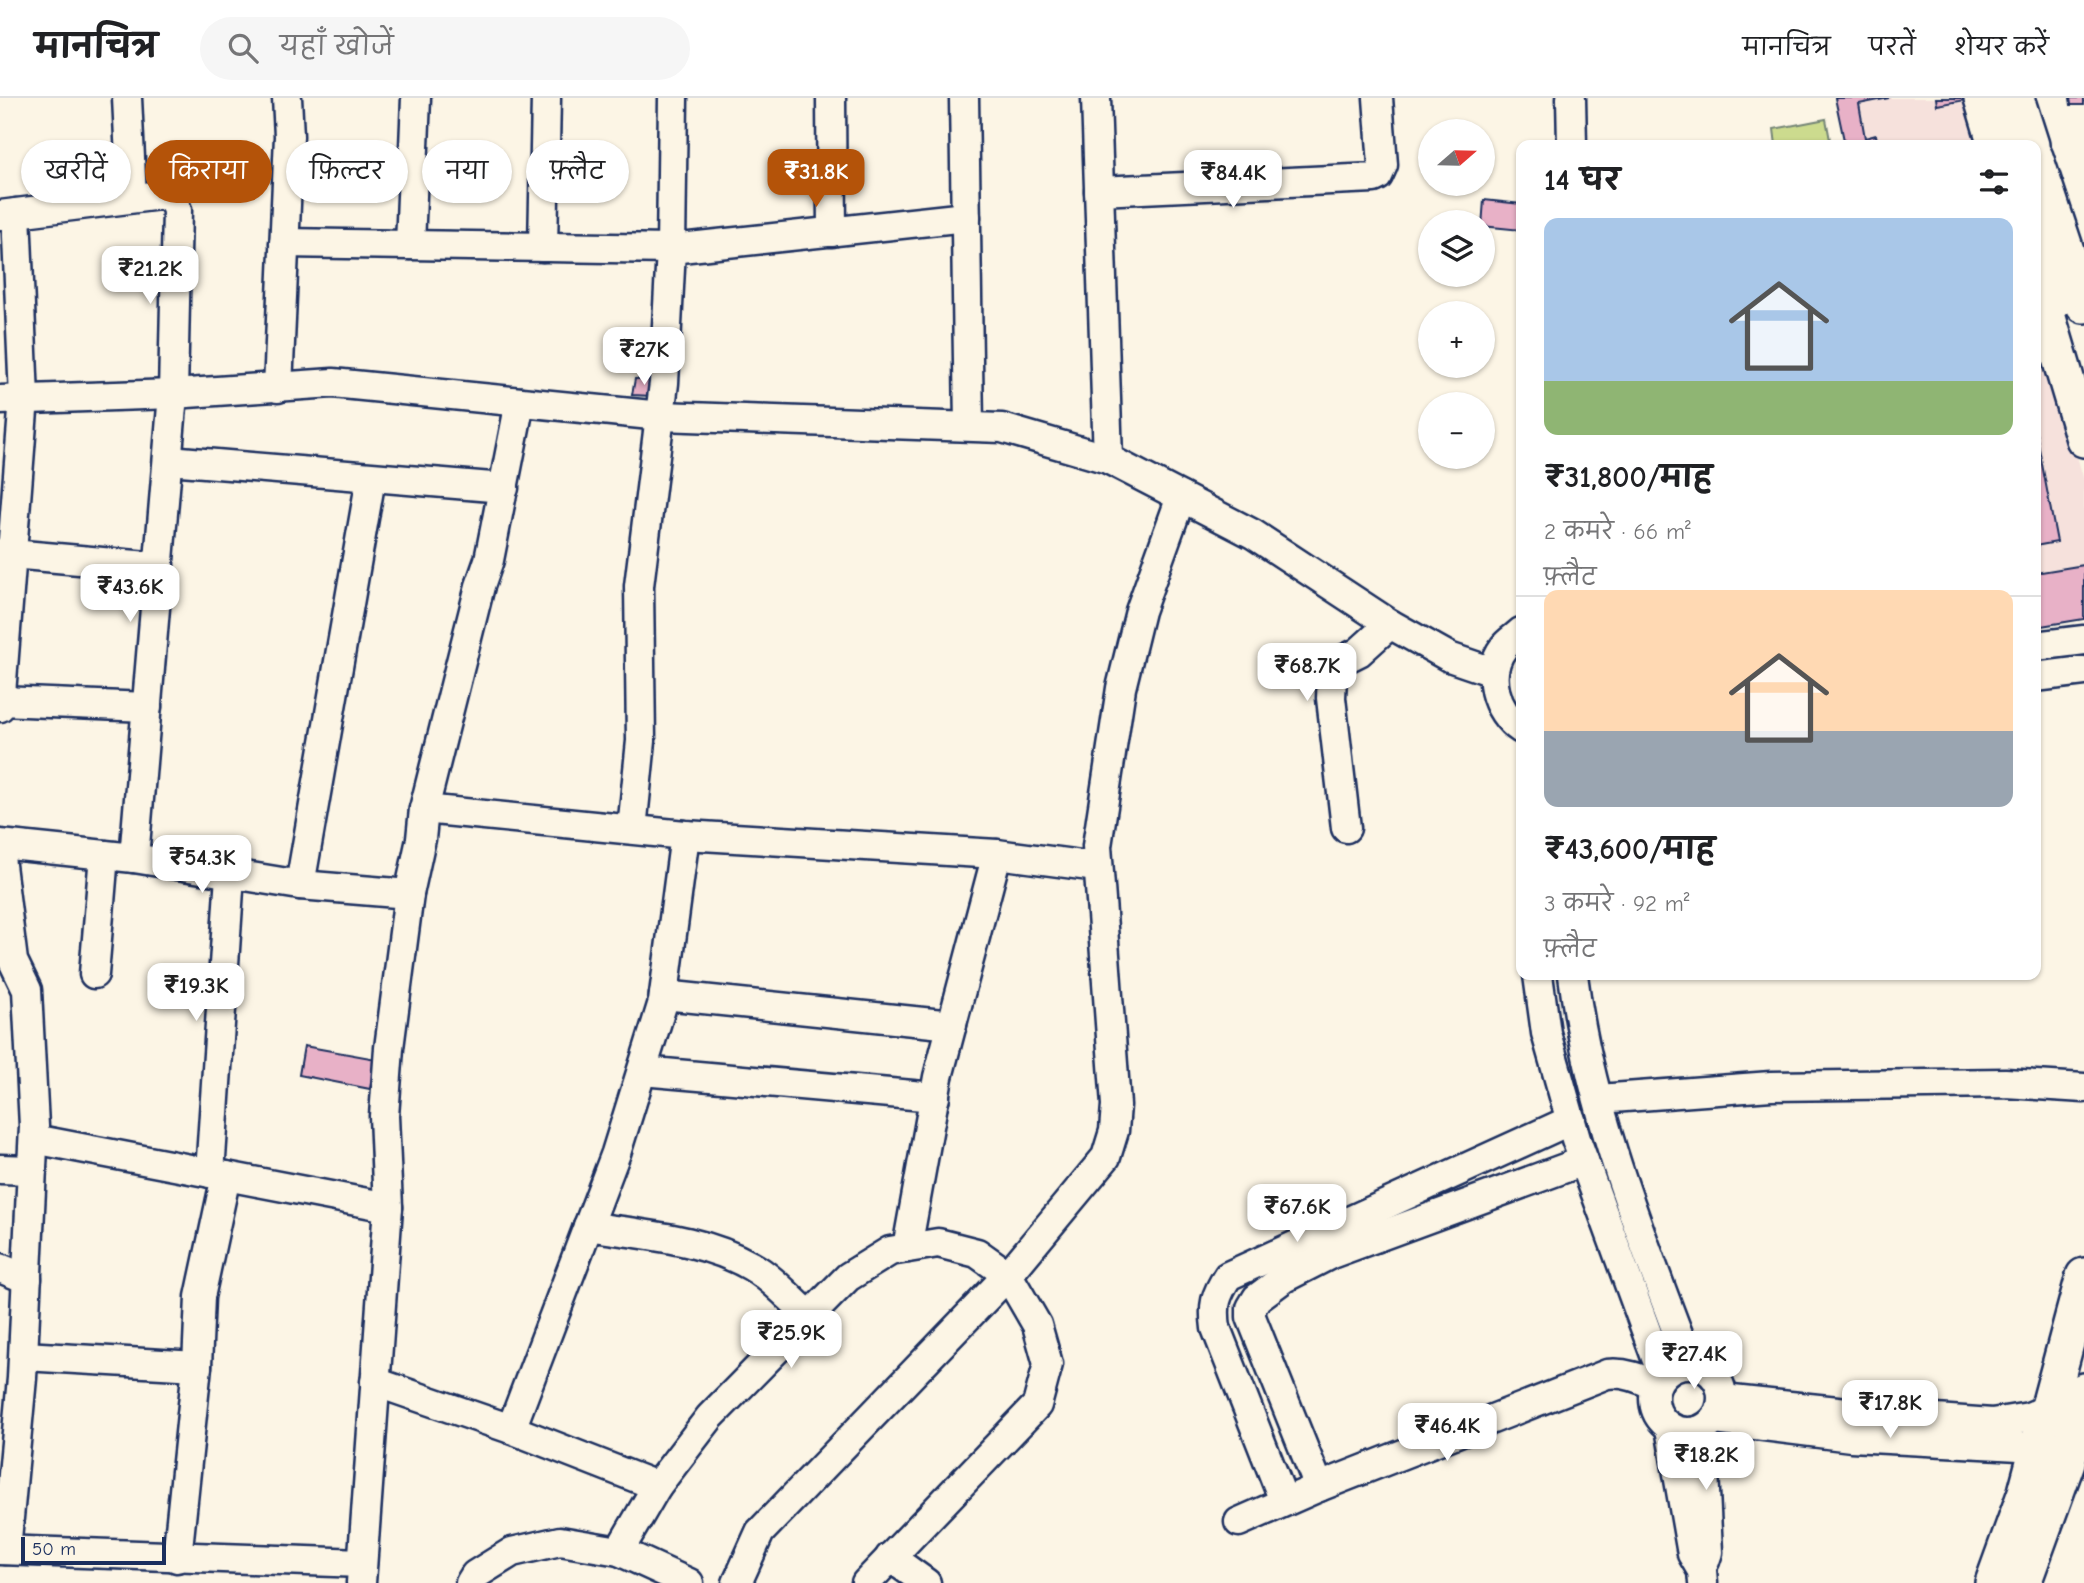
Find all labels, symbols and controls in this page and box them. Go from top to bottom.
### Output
search box [200,17,690,80]
text: मानचित्र [35,27,158,65]
icon: search [224,29,262,67]
text: यहाँ खोजें [280,32,394,62]
text: मानचित्र [1743,33,1831,61]
text: परतें [1869,33,1916,61]
text: शेयर करें [1954,33,2049,61]
north arrow [1418,119,1494,196]
map controls [1418,119,1495,469]
chip: खरीदें [21,140,131,203]
chip: किराया [145,140,272,203]
chip: फ़िल्टर [286,140,408,203]
chip: नया [422,140,512,203]
chip: फ़्लैट [526,140,629,203]
pin: ₹31.8K [759,150,873,209]
pin: ₹84.4K [1176,150,1290,210]
text: ₹31.8K [783,158,849,185]
text: ₹84.4K [1200,159,1266,186]
text: 14 घर [1544,163,1620,198]
icon: filters [1975,163,2013,201]
button: layers [1418,210,1495,287]
pin: ₹21.2K [93,246,207,306]
text: ₹21.2K [118,255,182,282]
icon: home [1716,263,1842,389]
button: + [1418,301,1495,378]
pin: ₹27K [603,328,685,387]
text: ₹27K [619,336,669,363]
button: − [1418,392,1495,469]
text: ₹31,800/माह [1544,460,1712,495]
text: 2 कमरे · 66 m² [1544,518,1691,545]
pin: ₹43.6K [73,564,187,624]
text: फ़्लैट [1544,564,1596,591]
text: ₹43.6K [96,573,164,600]
icon: home [1716,635,1842,761]
pin: ₹68.7K [1250,644,1364,703]
text: ₹68.7K [1273,652,1341,679]
text: ₹43,600/माह [1544,832,1715,867]
pin: ₹54.3K [145,836,259,895]
text: ₹54.3K [168,844,236,871]
text: 3 कमरे · 92 m² [1544,890,1690,917]
text: फ़्लैट [1544,936,1596,963]
pin: ₹19.3K [139,964,253,1023]
text: ₹19.3K [163,972,229,999]
pin: ₹67.6K [1240,1184,1354,1244]
text: ₹67.6K [1263,1193,1331,1220]
pin: ₹25.9K [734,1310,848,1370]
text: ₹25.9K [757,1319,825,1346]
pin: ₹27.4K [1637,1332,1751,1391]
text: ₹27.4K [1661,1340,1727,1367]
pin: ₹17.8K [1833,1380,1947,1440]
text: ₹17.8K [1858,1389,1922,1416]
pin: ₹46.4K [1390,1404,1504,1463]
text: ₹46.4K [1414,1412,1480,1439]
pin: ₹18.2K [1649,1432,1763,1492]
text: ₹18.2K [1673,1441,1739,1468]
scale bar [21,1534,166,1566]
text: 50 m [32,1538,76,1560]

